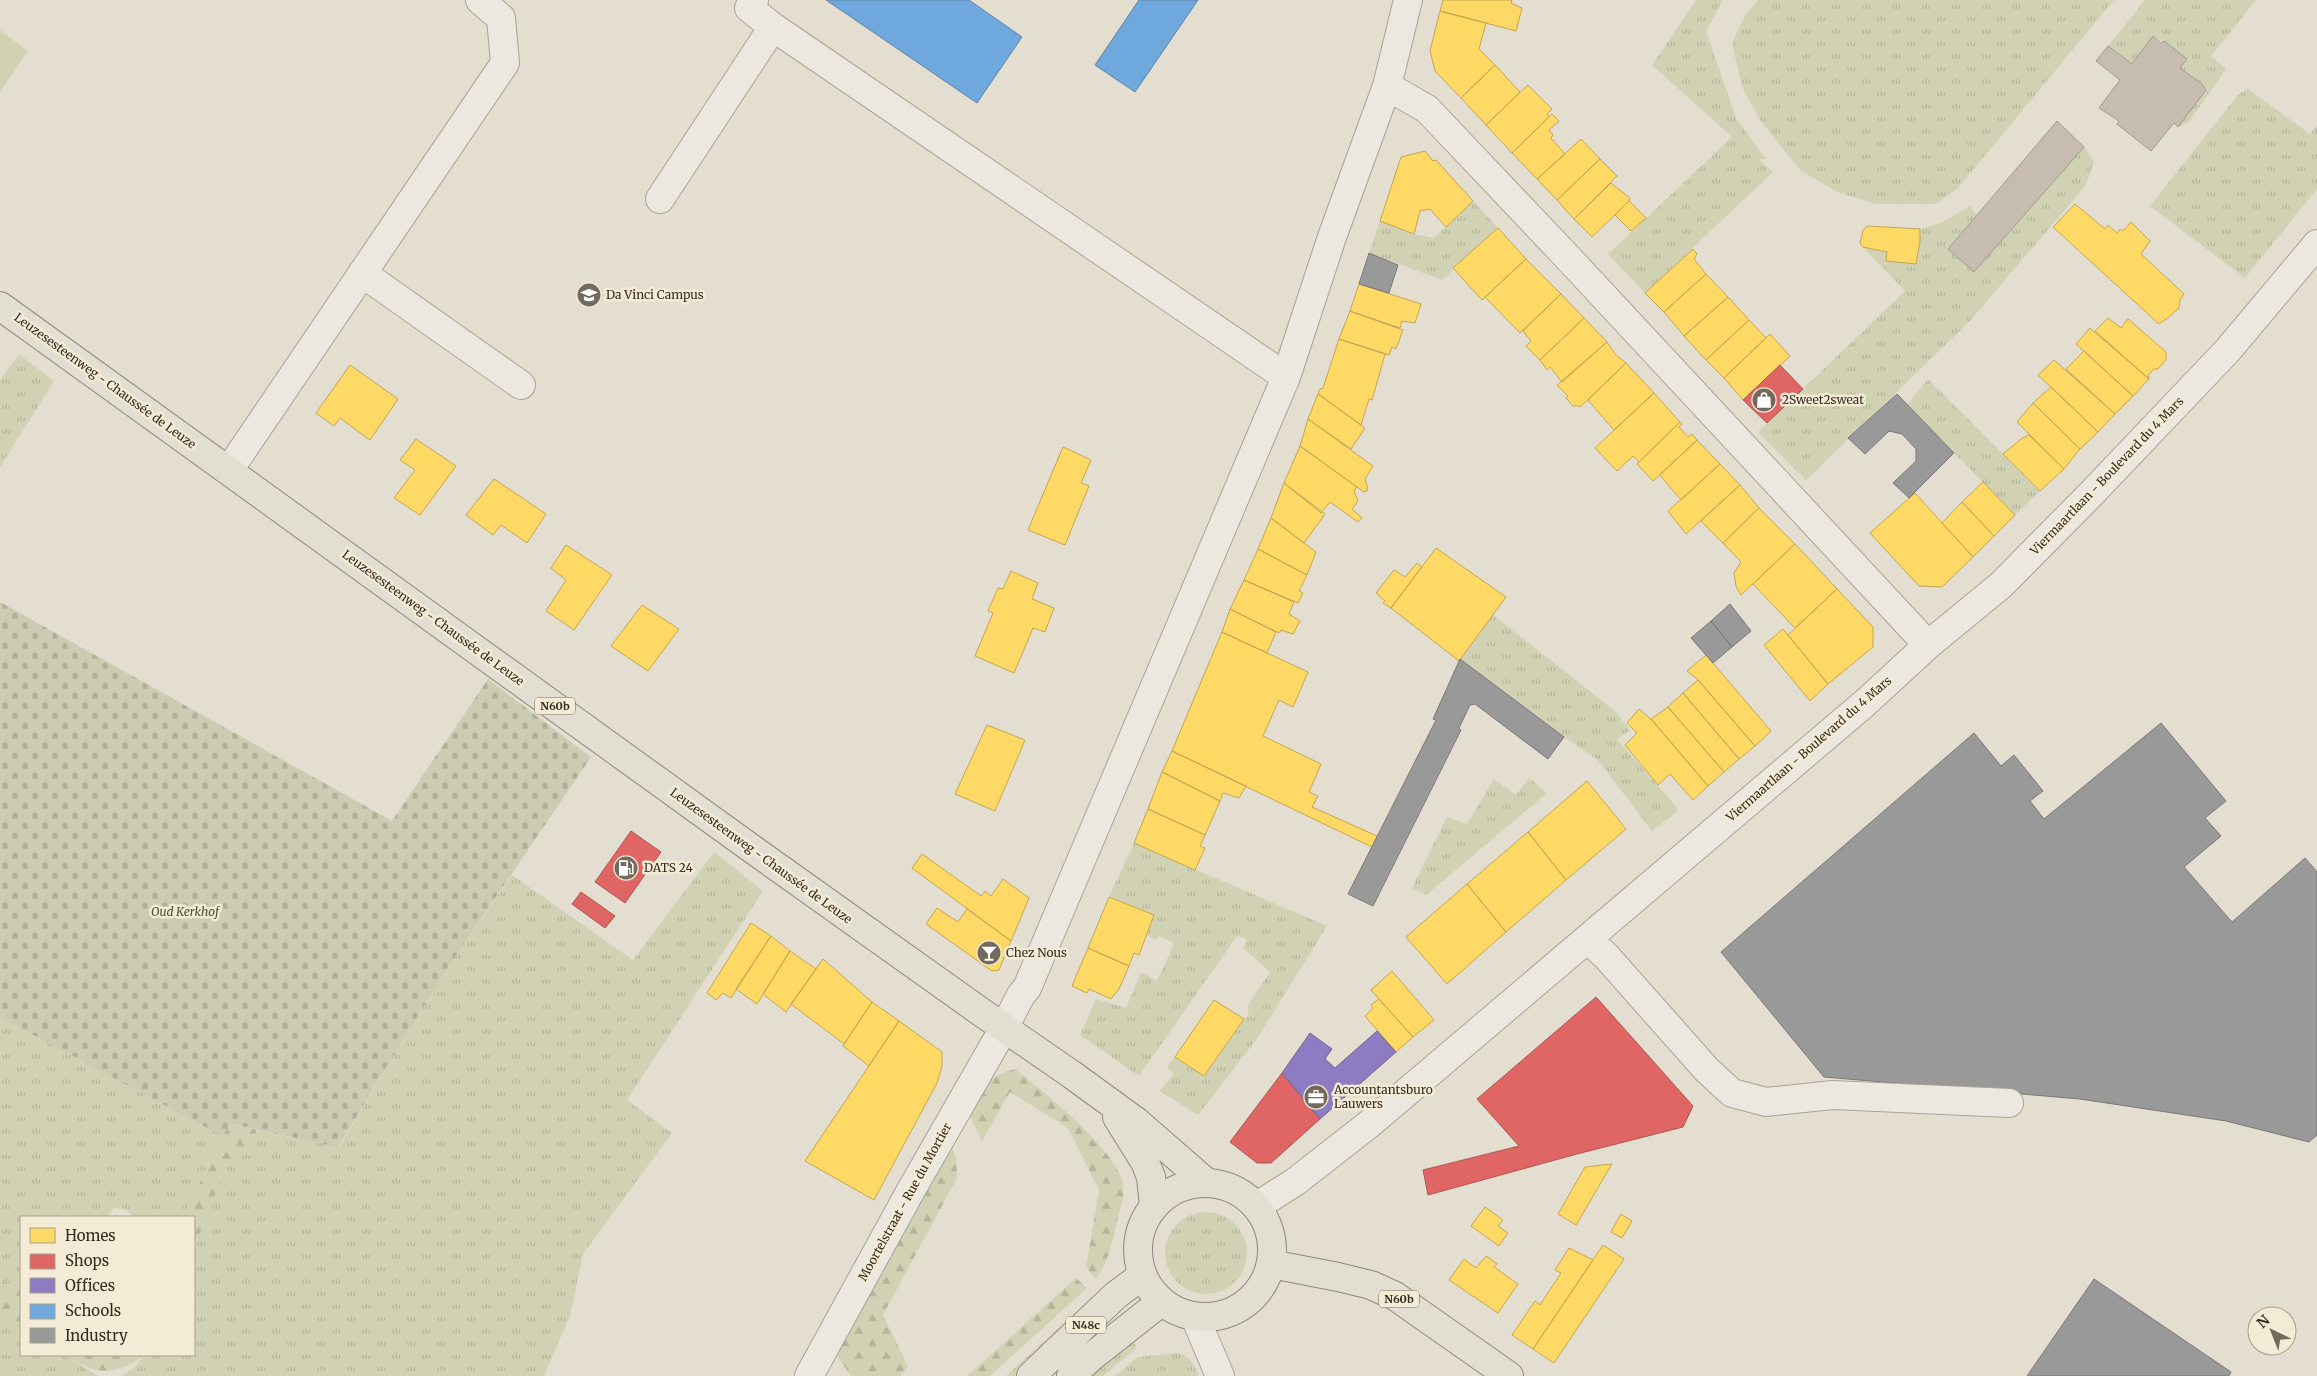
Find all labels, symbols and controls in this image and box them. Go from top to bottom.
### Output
school or university icon: Da Vinci Campus [576,282,602,308]
place label: Da Vinci Campus [606,287,704,302]
street label: Leuzesesteenweg - Chaussée de Leuze [11,310,199,452]
shop icon: 2Sweet2sweat [1751,387,1777,413]
place label: 2Sweet2sweat [1782,392,1864,407]
street label: Viermaartlaan - Boulevard du 4 Mars [2026,393,2187,559]
street label: Leuzesesteenweg - Chaussée de Leuze [339,547,527,689]
street label: Viermaartlaan - Boulevard du 4 Mars [1722,673,1894,825]
road number: N60b [535,698,575,714]
street label: Leuzesesteenweg - Chaussée de Leuze [667,785,855,927]
fuel station icon: DATS 24 [613,855,639,881]
place label: DATS 24 [644,860,694,875]
park label: Oud Kerkhof [151,904,221,919]
bar icon: Chez Nous [976,940,1002,966]
place label: Chez Nous [1006,945,1067,960]
place label: Accountantsburo Lauwers [1333,1082,1433,1111]
office icon: Accountantsburo Lauwers [1303,1084,1329,1110]
street label: Moortelstraat - Rue du Mortier [855,1119,955,1284]
legend [20,1216,195,1356]
text: Homes [65,1226,116,1245]
text: Shops [65,1251,109,1270]
text: Offices [65,1276,115,1295]
road number: N60b [1379,1290,1419,1308]
text: Schools [65,1301,121,1320]
north arrow [2247,1306,2297,1356]
text: N [2253,1311,2273,1332]
road number: N48c [1066,1316,1106,1334]
text: Industry [65,1326,128,1345]

